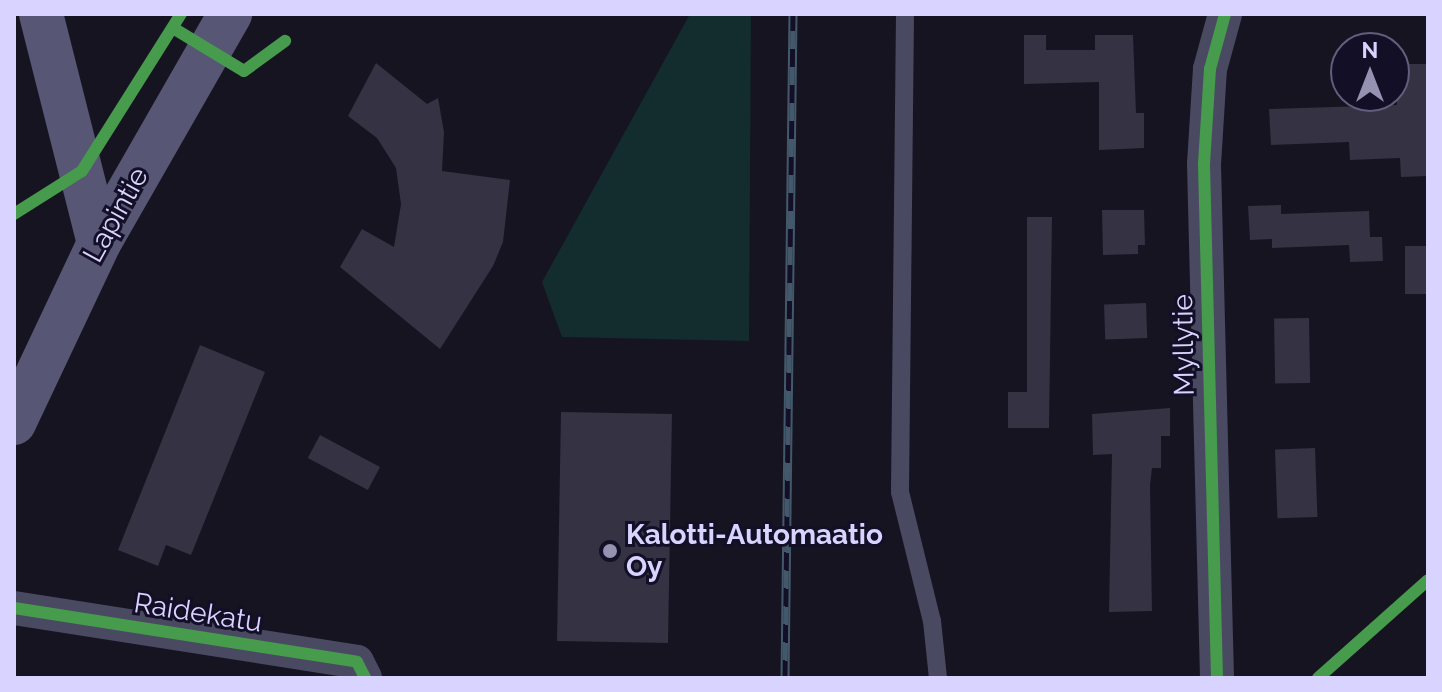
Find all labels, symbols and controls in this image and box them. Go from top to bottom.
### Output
north arrow [1330,32,1410,112]
text: N [1362,37,1378,63]
street label: Lapintie [76,162,156,268]
street label: Myllytie [1166,294,1202,396]
place label: Kalotti-Automaatio Oy [626,518,883,584]
marker: Kalotti-Automaatio Oy [601,542,619,560]
street label: Raidekatu [132,586,264,640]

